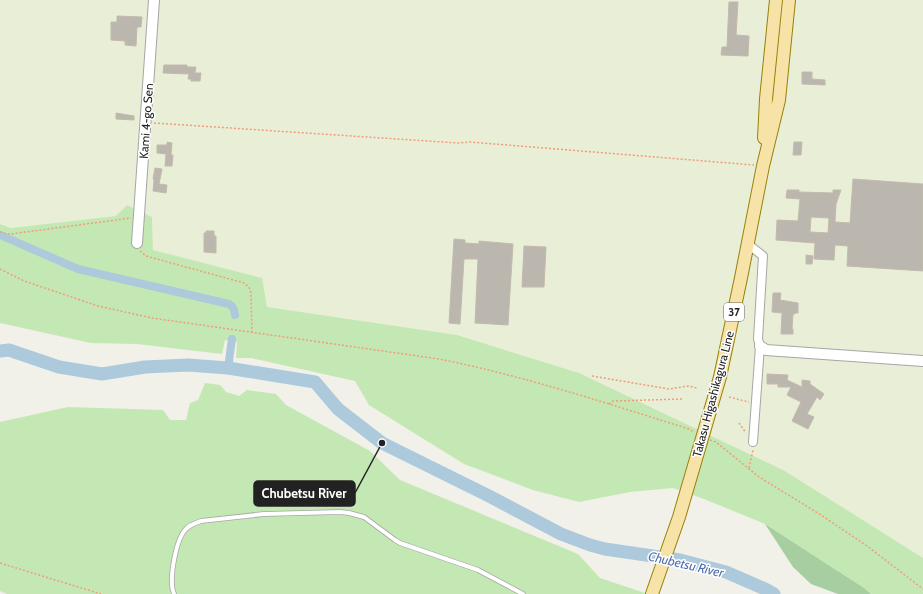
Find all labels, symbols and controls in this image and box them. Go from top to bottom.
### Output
street label: Kami 4-go Sen [136,83,156,159]
road number: 37 [724,303,744,321]
street label: Takasu Higashikagura Line [689,329,737,459]
callout: Chubetsu River [254,481,355,506]
text: Chubetsu River [262,485,347,501]
water label: Chubetsu River [647,548,726,581]

